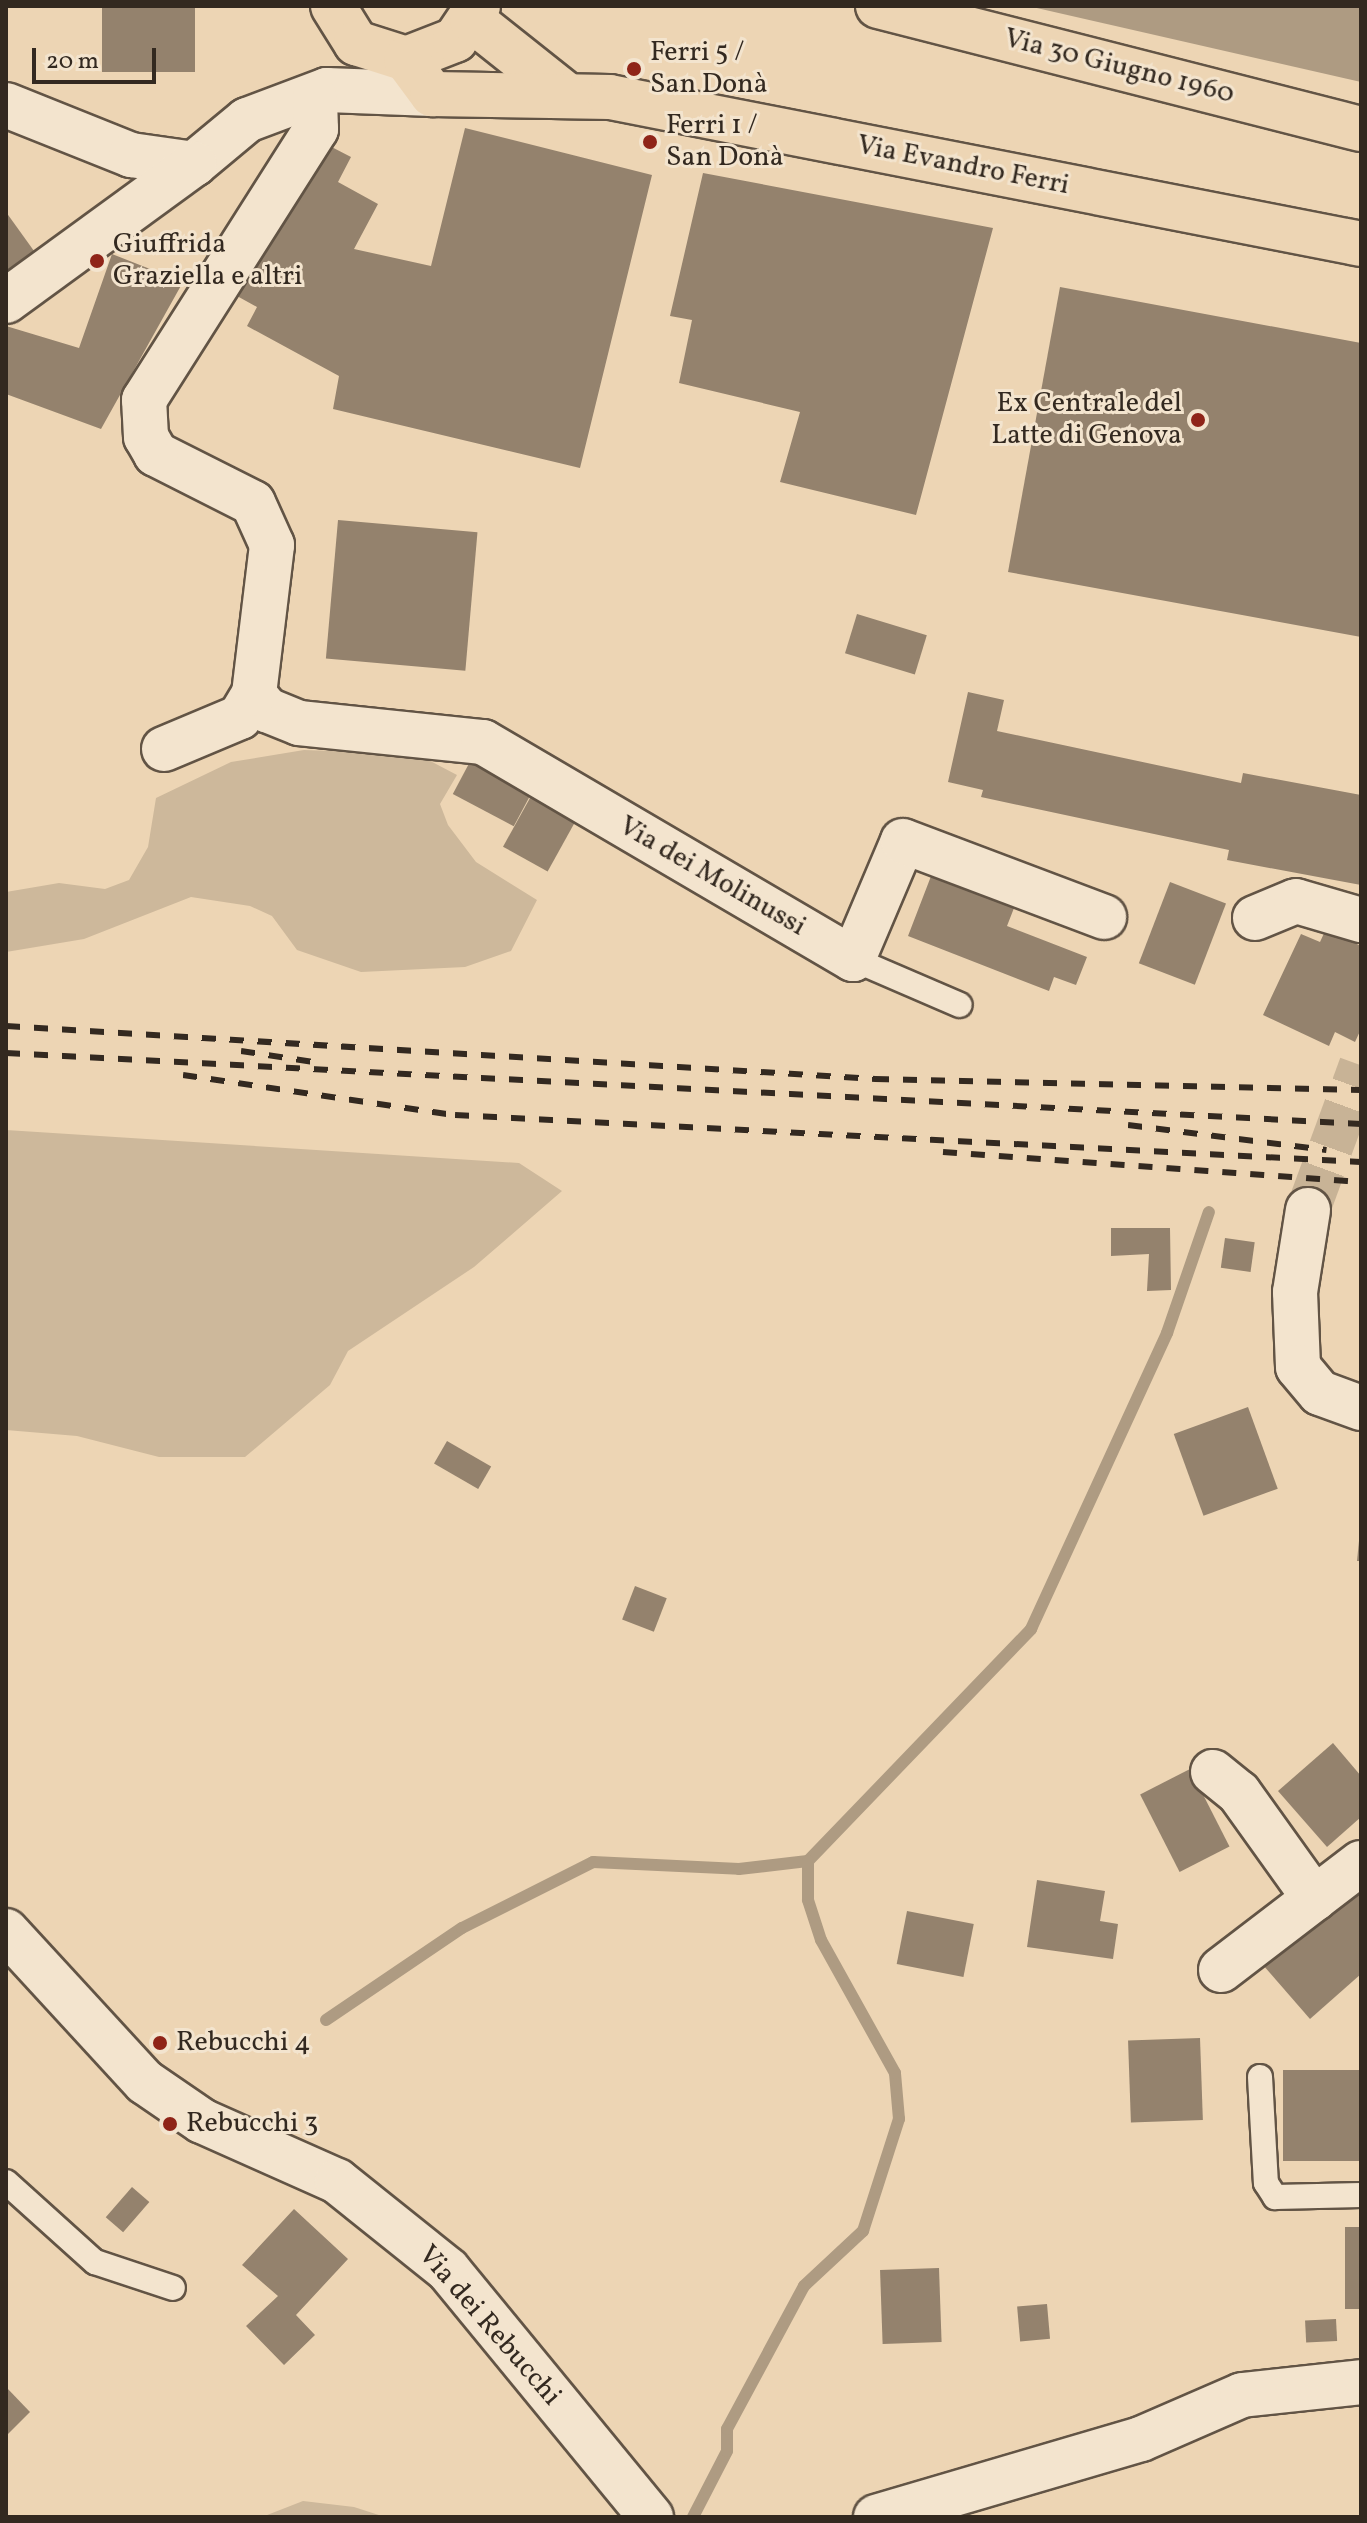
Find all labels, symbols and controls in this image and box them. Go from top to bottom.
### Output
street label: Via 30 Giugno 1960 [1001,22,1237,112]
scale bar [36,32,160,82]
place label: Ferri 5 / San Donà [650,36,768,102]
text: 20 m [46,45,99,79]
marker: Ferri 5 / San Donà [625,60,643,78]
place label: Ferri 1 / San Donà [666,109,784,175]
street label: Via Evandro Ferri [854,129,1072,203]
marker: Ferri 1 / San Donà [641,133,659,151]
place label: Giuffrida Graziella e altri [113,228,302,294]
marker: Giuffrida Graziella e altri [88,252,106,270]
place label: Ex Centrale del Latte di Genova [991,387,1182,453]
marker: Ex Centrale del Latte di Genova [1189,411,1207,429]
street label: Via dei Molinussi [612,810,812,944]
place label: Rebucchi 4 [176,2026,311,2060]
marker: Rebucchi 4 [151,2034,169,2052]
place label: Rebucchi 3 [186,2107,318,2141]
marker: Rebucchi 3 [161,2115,179,2133]
street label: Via dei Rebucchi [410,2239,568,2413]

